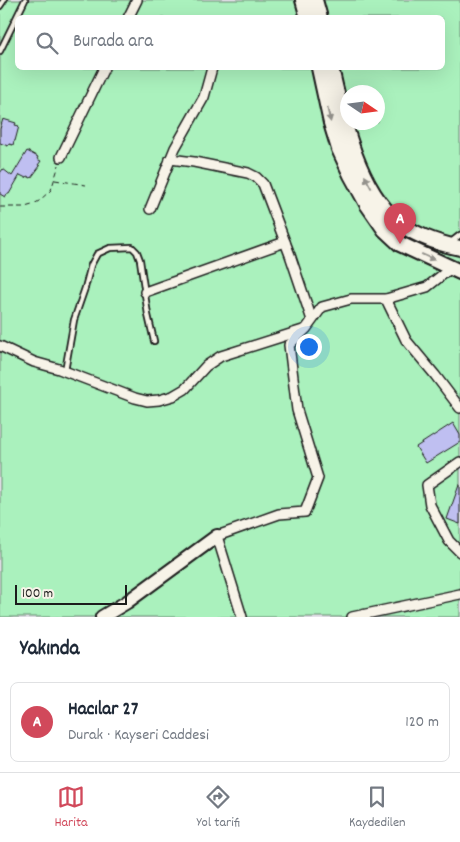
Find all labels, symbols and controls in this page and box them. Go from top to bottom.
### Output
search box [15,15,445,70]
icon: search [33,29,61,57]
text: Burada ara [73,29,153,56]
north arrow [340,85,385,130]
one-way arrow [325,108,333,123]
one-way arrow [364,174,372,189]
pin: A [384,203,416,244]
one-way arrow [420,253,435,262]
your location [296,334,322,360]
scale bar [15,582,128,605]
text: 100 m [22,584,53,604]
text: Yakında [20,635,79,665]
text: Hacılar 27 [68,697,138,724]
text: A [33,711,41,734]
text: 120 m [405,711,439,734]
text: Durak · Kayseri Caddesi [68,724,209,747]
tab: Harita [54,783,88,833]
tab: Yol tarifi [196,783,240,833]
tab: Kaydedilen [349,783,406,833]

